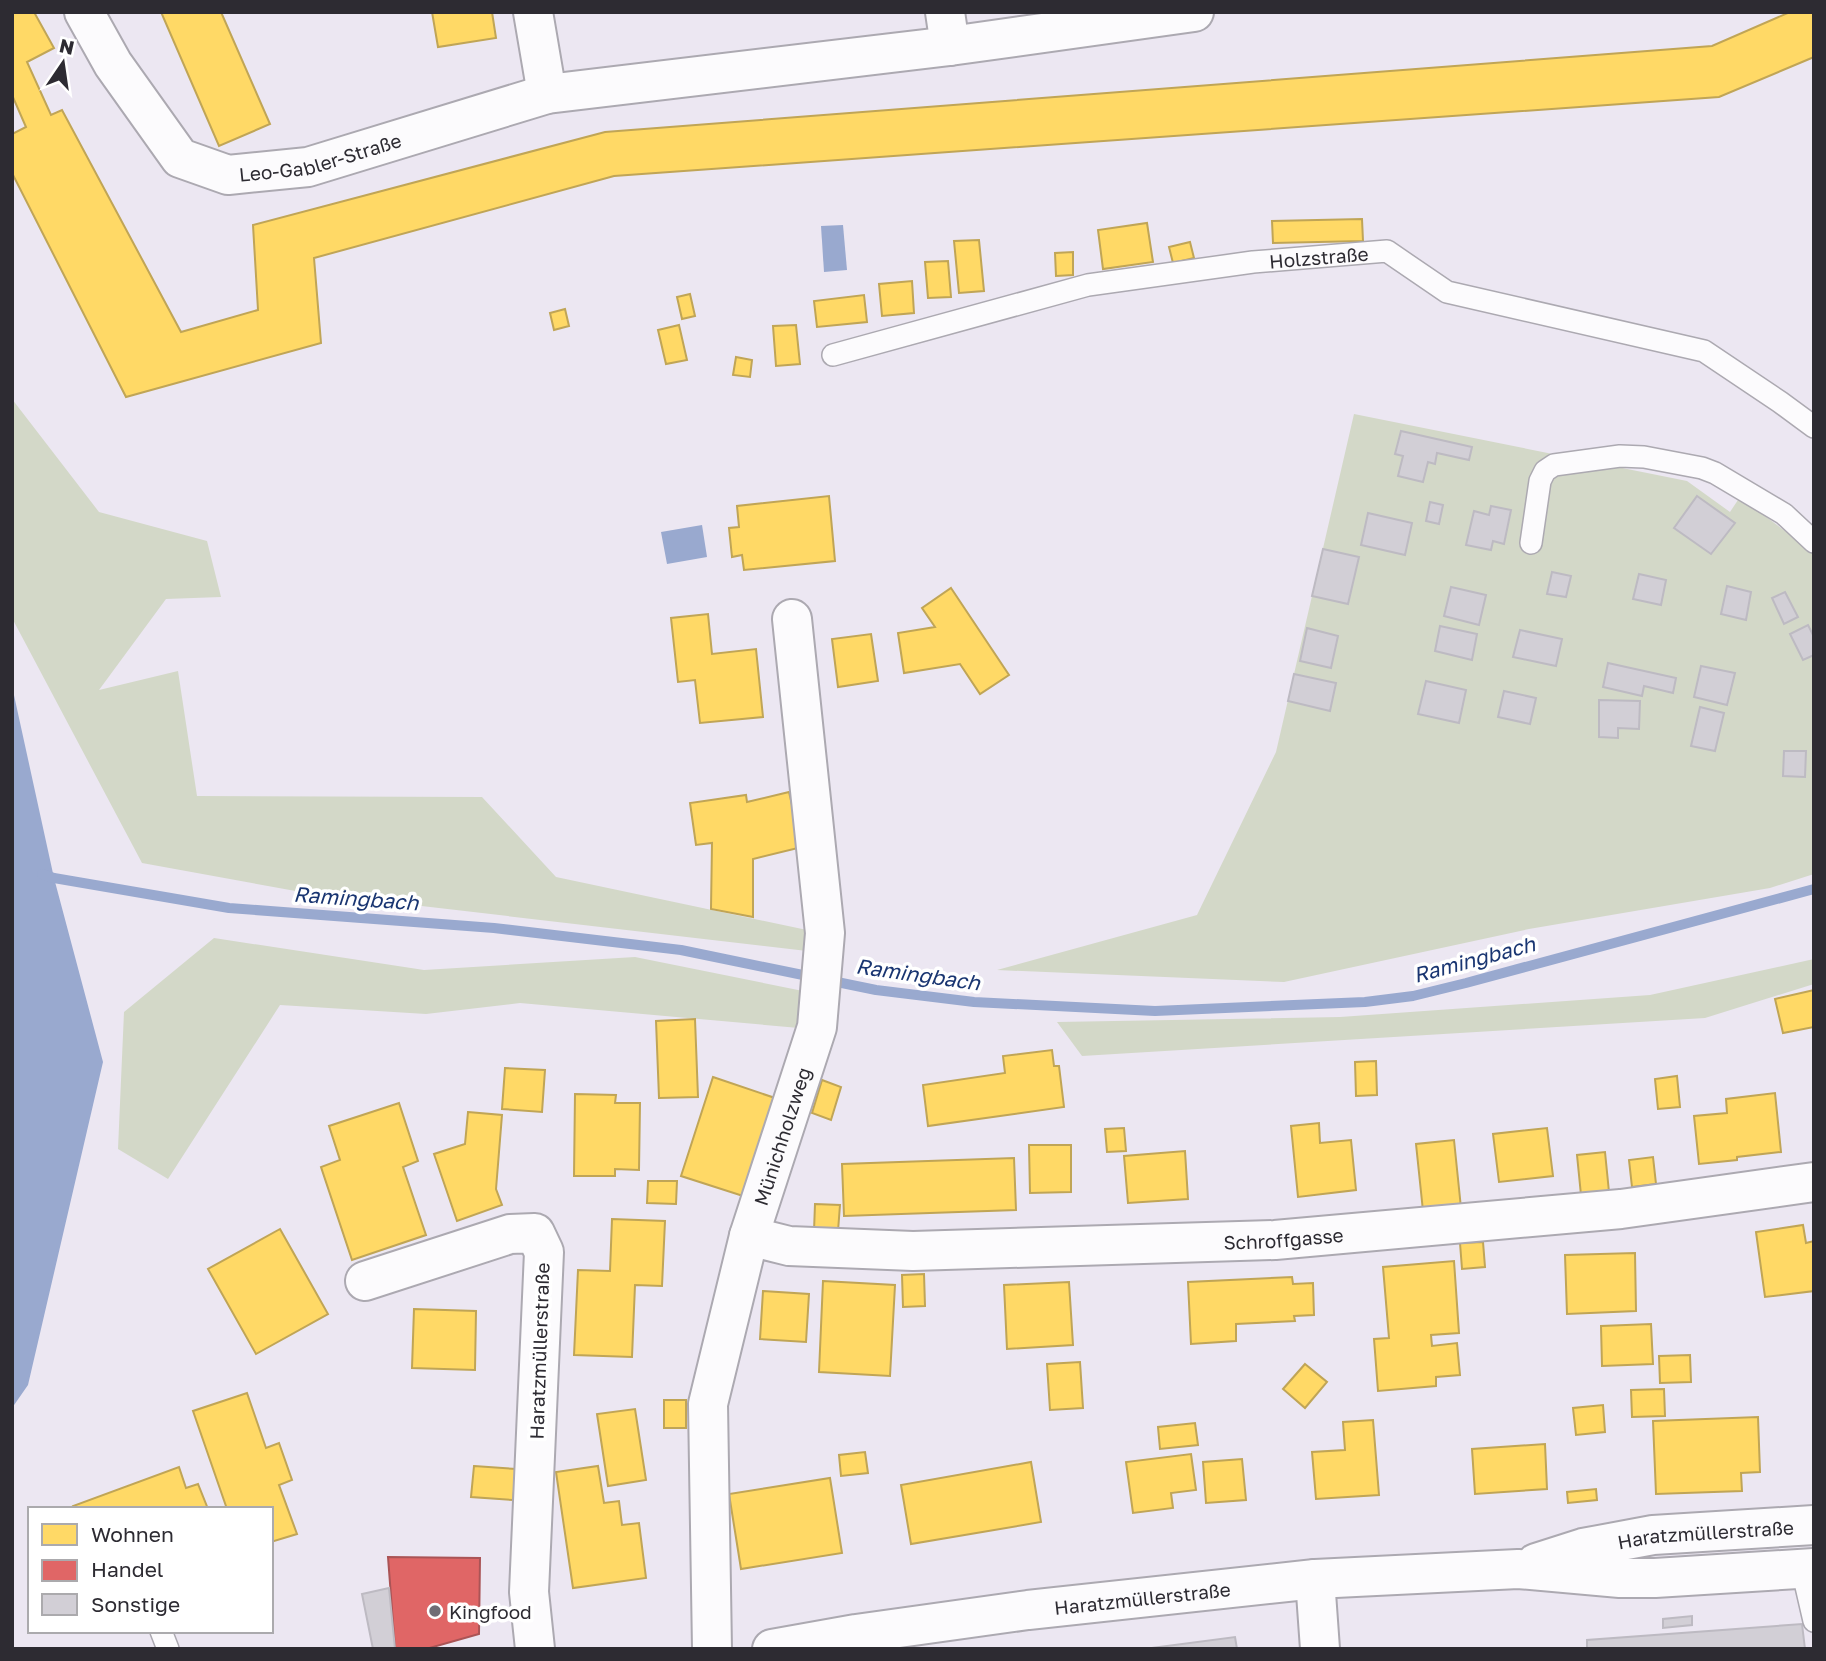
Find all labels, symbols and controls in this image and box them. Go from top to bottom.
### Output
north arrow [28,28,98,98]
text: N [57,33,77,59]
street label: Leo-Gabler-Straße [238,128,404,185]
street label: Holzstraße [1268,241,1369,272]
water label: Ramingbach [293,881,420,915]
water label: Ramingbach [1410,930,1539,988]
water label: Ramingbach [854,952,983,996]
street label: Münichholzweg [748,1064,815,1208]
street label: Schroffgasse [1223,1222,1344,1253]
street label: Haratzmüllerstraße [524,1262,554,1440]
legend [28,1507,273,1633]
street label: Haratzmüllerstraße [1615,1515,1794,1553]
text: Wohnen [91,1521,174,1547]
text: Handel [91,1556,164,1582]
street label: Haratzmüllerstraße [1053,1577,1232,1619]
text: Sonstige [91,1591,180,1617]
place label: Kingfood [449,1600,532,1623]
marker: Kingfood [427,1603,443,1619]

